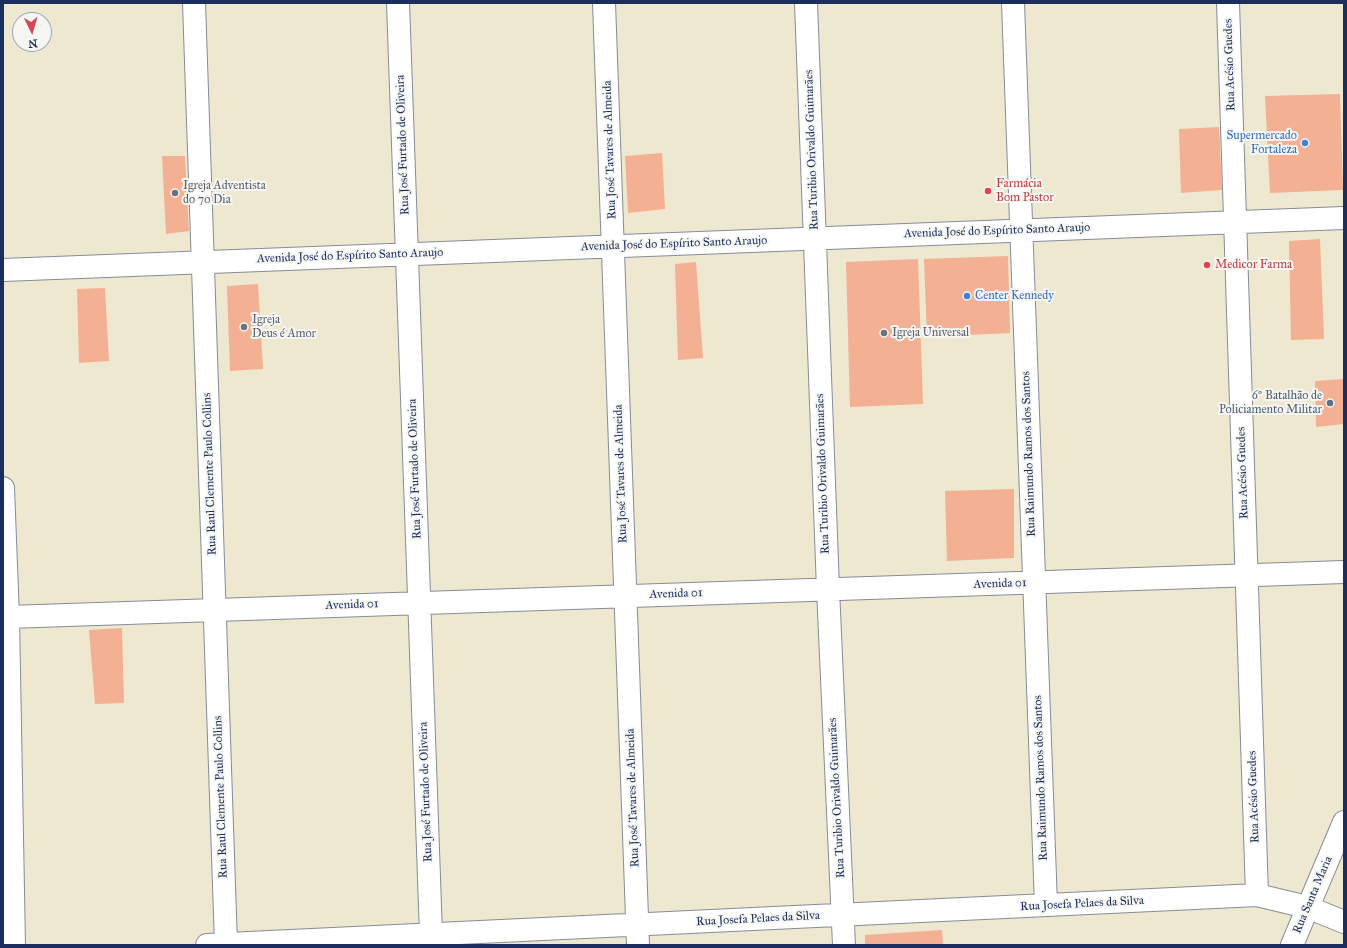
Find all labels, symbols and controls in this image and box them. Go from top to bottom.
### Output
north arrow [12,12,52,52]
street label: Rua Acésio Guedes [1221,19,1239,111]
text: N [28,37,38,50]
street label: Rua Turibio Orivaldo Guimarães [802,70,822,230]
street label: Rua José Furtado de Oliveira [393,75,413,215]
street label: Rua José Tavares de Almeida [600,80,620,220]
place label: Supermercado Fortaleza [1226,129,1297,157]
marker: Supermercado Fortaleza [1300,138,1310,148]
place label: Farmácia Bom Pastor [996,177,1054,205]
place label: Igreja Adventista do 7o Dia [183,179,266,207]
marker: Farmácia Bom Pastor [983,186,993,196]
marker: Igreja Adventista do 7o Dia [170,188,180,198]
street label: Avenida José do Espírito Santo Araujo [904,221,1090,241]
street label: Avenida José do Espírito Santo Araujo [581,234,767,254]
street label: Avenida José do Espírito Santo Araujo [257,246,443,266]
place label: Medicor Farma [1215,258,1292,272]
marker: Medicor Farma [1202,260,1212,270]
place label: Center Kennedy [975,289,1054,303]
marker: Center Kennedy [962,291,972,301]
place label: Igreja Deus é Amor [252,313,316,341]
marker: Igreja Deus é Amor [239,322,249,332]
place label: Igreja Universal [892,326,969,340]
marker: Igreja Universal [879,328,889,338]
street label: Rua Raimundo Ramos dos Santos [1019,371,1039,537]
place label: 6º Batalhão de Policiamento Militar [1219,389,1322,417]
street label: Rua Raul Clemente Paulo Collins [200,392,220,556]
street label: Rua Turibio Orivaldo Guimarães [813,394,833,554]
marker: 6º Batalhão de Policiamento Militar [1325,398,1335,408]
street label: Rua José Furtado de Oliveira [405,399,425,539]
street label: Rua José Tavares de Almeida [611,404,631,544]
street label: Rua Acésio Guedes [1234,427,1252,519]
street label: Avenida 01 [973,576,1027,592]
street label: Avenida 01 [649,586,703,602]
street label: Avenida 01 [325,597,379,613]
street label: Rua Raimundo Ramos dos Santos [1031,695,1051,861]
street label: Rua Raul Clemente Paulo Collins [211,715,231,879]
street label: Rua Turibio Orivaldo Guimarães [826,718,848,878]
street label: Rua José Furtado de Oliveira [416,722,436,862]
street label: Rua José Tavares de Almeida [623,728,643,868]
street label: Rua Acésio Guedes [1245,751,1263,843]
street label: Rua Santa Maria [1290,854,1336,936]
street label: Rua Josefa Pelaes da Silva [1020,894,1144,914]
street label: Rua Josefa Pelaes da Silva [696,909,820,929]

